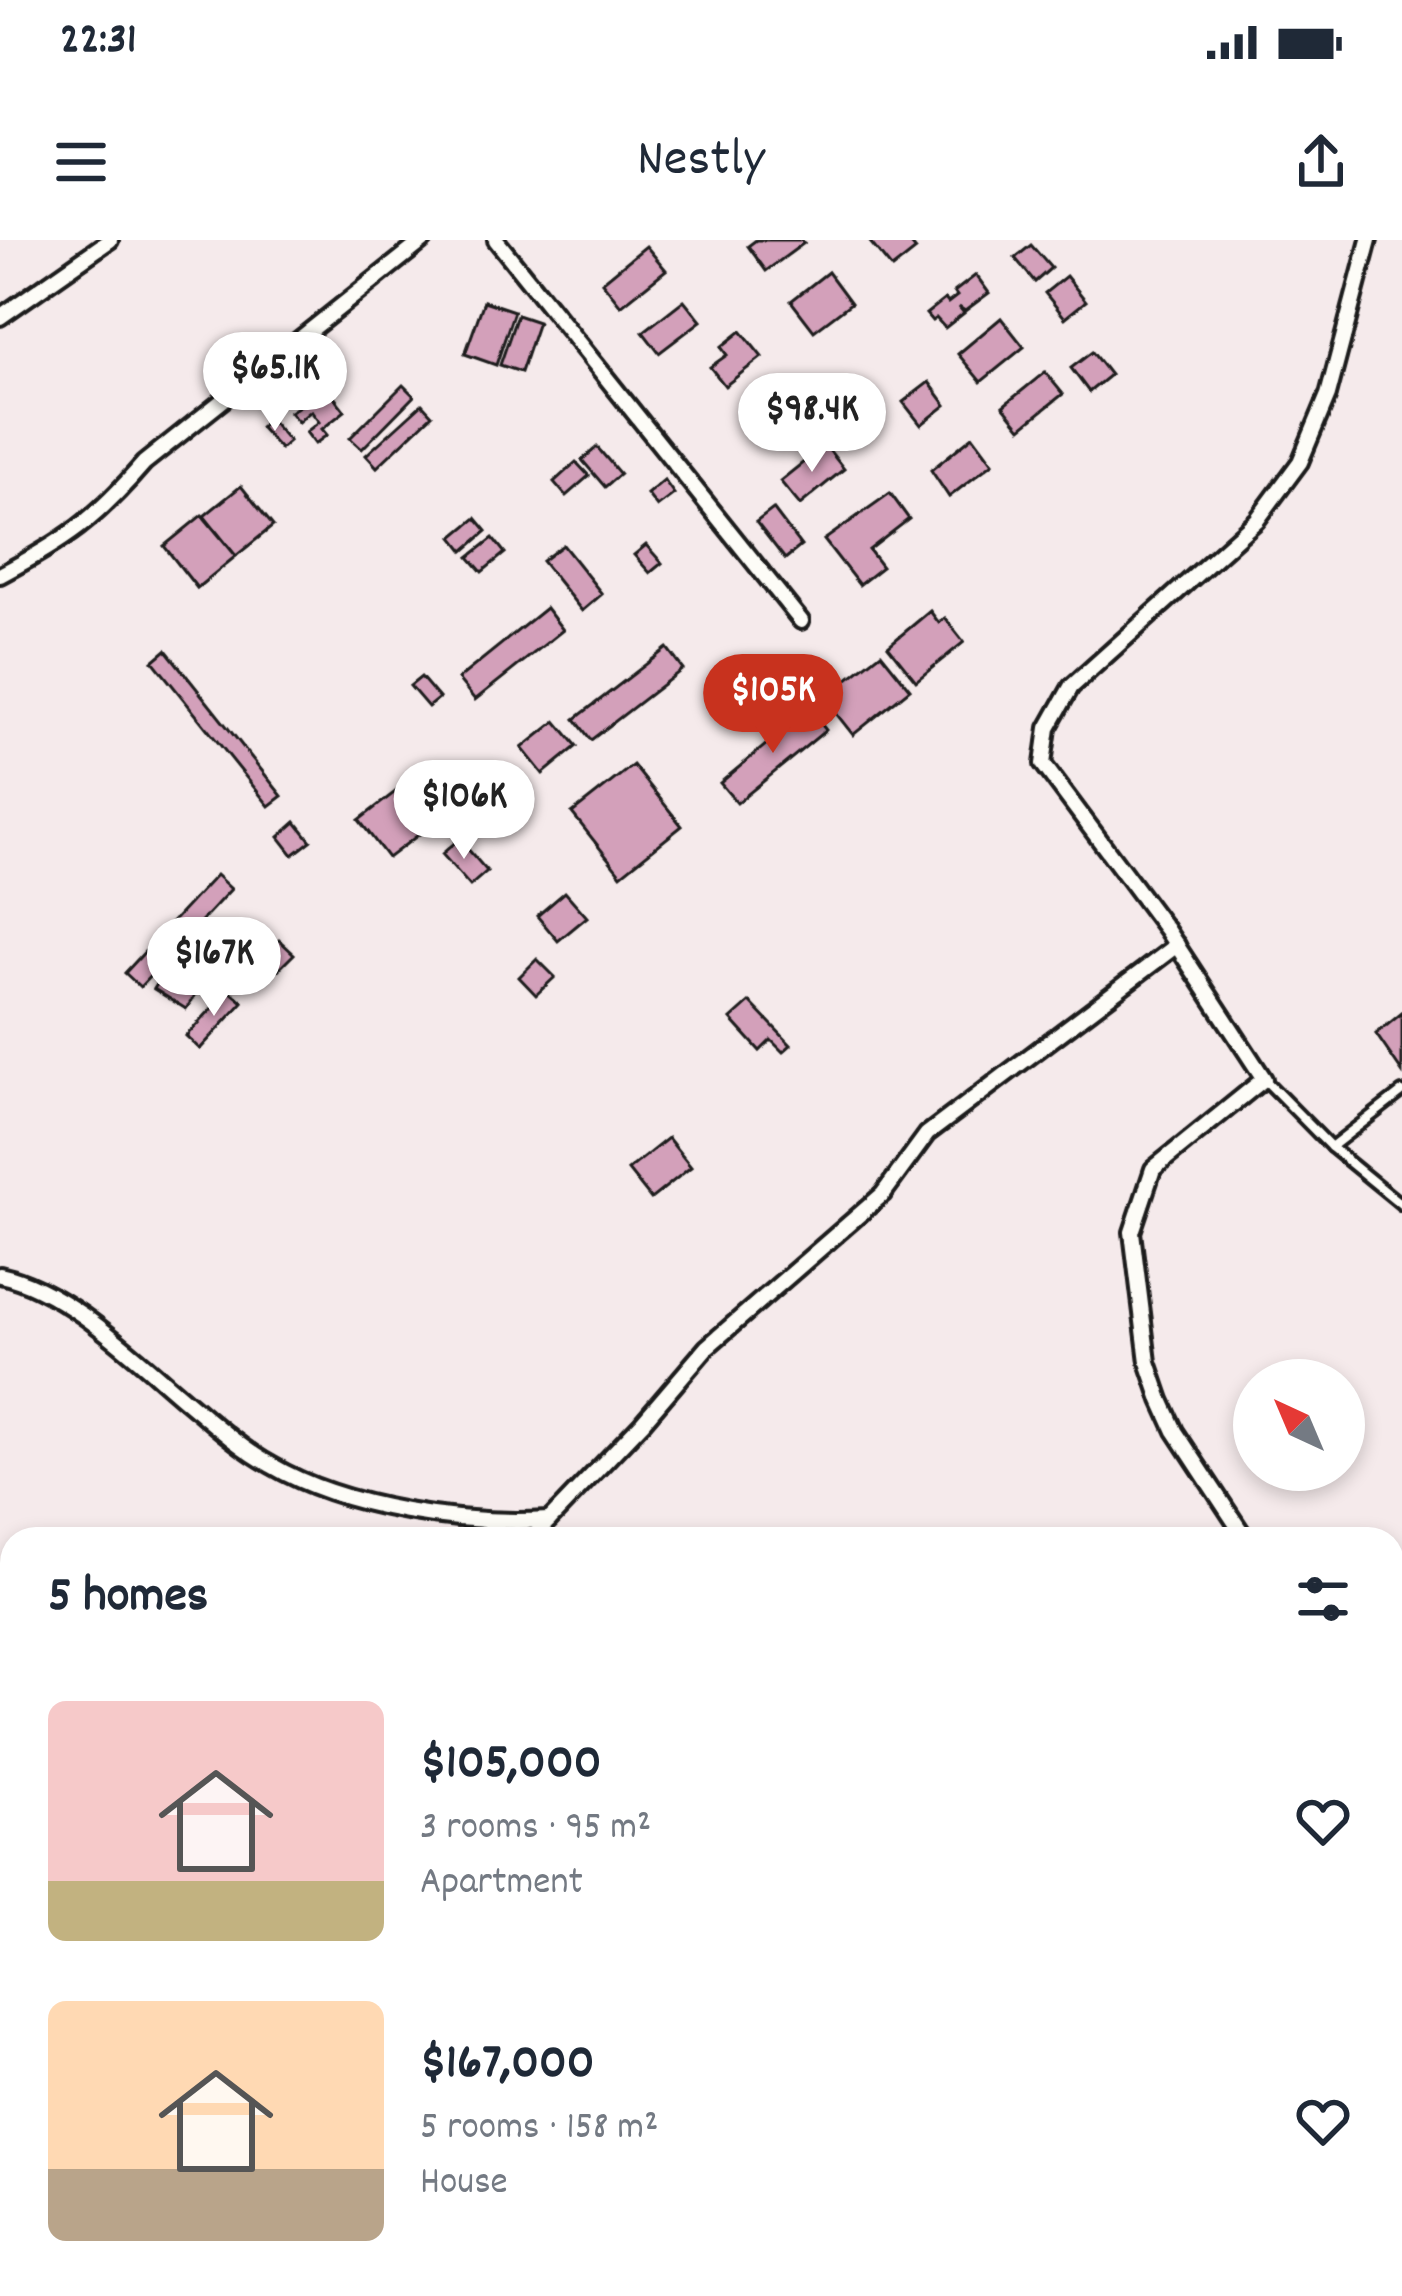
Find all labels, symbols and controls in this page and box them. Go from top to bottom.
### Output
text: 22:31 [60,10,137,74]
text: Nestly [637,124,765,201]
icon: menu [48,129,114,195]
icon: share [1288,129,1354,195]
pin: $65.1K [177,332,373,434]
text: $65.1K [230,343,320,398]
pin: $98.4K [714,373,910,475]
text: $98.4K [765,384,859,439]
pin: $105K [689,654,857,756]
text: $105K [730,665,816,720]
pin: $106K [380,760,548,862]
text: $106K [421,771,507,826]
pin: $167K [130,917,298,1019]
text: $167K [174,928,254,983]
north arrow [1233,1359,1365,1491]
map controls [1233,1359,1365,1491]
text: 5 homes [48,1563,208,1635]
icon: filters [1290,1566,1356,1632]
text: $105,000 [420,1730,602,1802]
icon: home [144,1749,288,1893]
icon: heart [1290,1788,1356,1854]
text: 3 rooms · 95 m² [420,1802,651,1857]
text: Apartment [420,1857,583,1912]
text: $167,000 [420,2030,595,2102]
icon: home [144,2049,288,2193]
icon: heart [1290,2088,1356,2154]
text: 5 rooms · 158 m² [420,2102,658,2157]
text: House [420,2157,508,2212]

